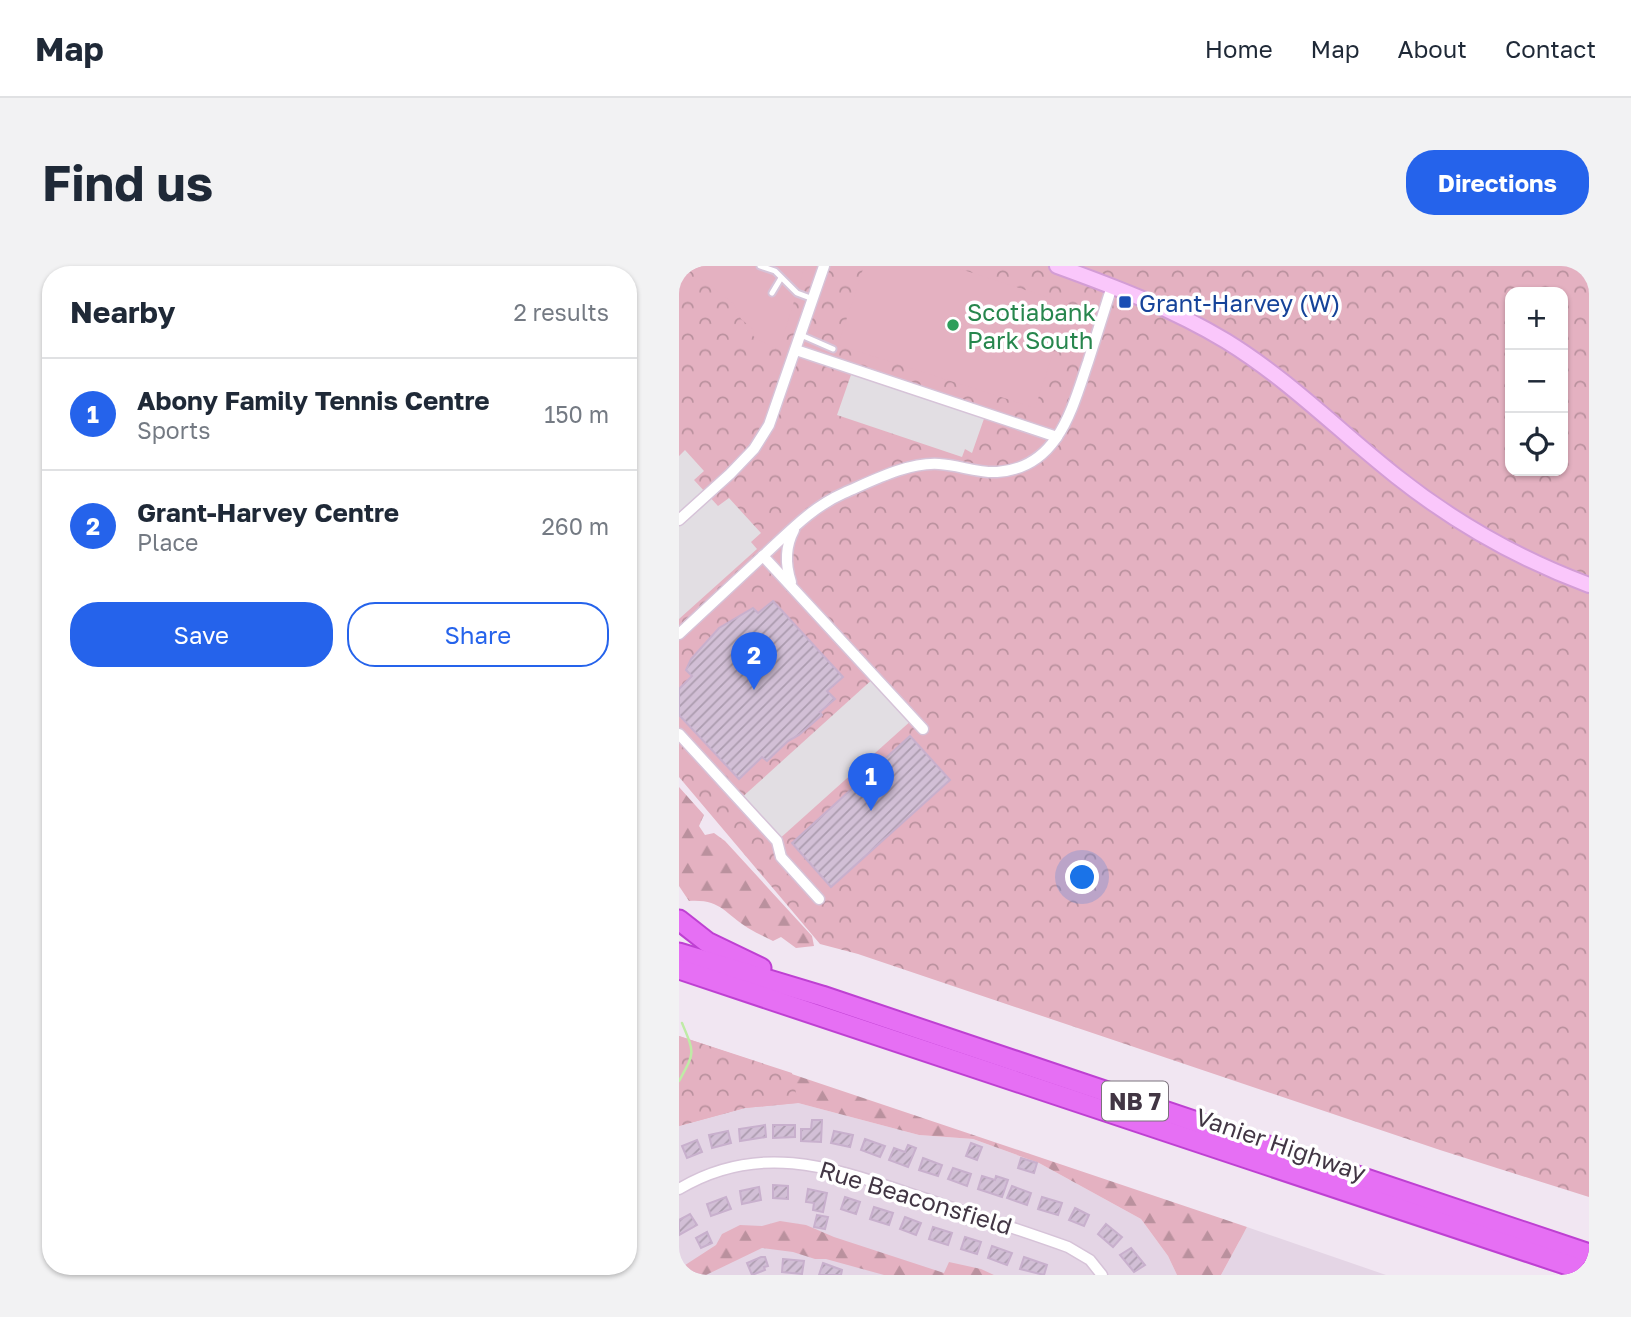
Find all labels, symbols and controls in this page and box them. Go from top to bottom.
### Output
text: Map [35,29,104,68]
text: Home [1205,34,1273,63]
text: Map [1311,34,1360,63]
text: About [1398,34,1467,63]
text: Contact [1505,34,1596,63]
button: Directions [1406,150,1589,215]
text: Find us [42,153,213,212]
map controls [1505,287,1568,476]
button: + [1505,287,1568,350]
place label: Grant-Harvey (W) [1139,288,1340,317]
text: Nearby [70,294,175,330]
marker: Grant-Harvey (W) [1117,294,1133,310]
place label: Scotiabank Park South [967,297,1096,354]
text: 2 results [513,298,609,326]
marker: Scotiabank Park South [945,317,961,333]
button: − [1505,350,1568,413]
text: Abony Family Tennis Centre [137,385,489,416]
text: 1 [87,400,99,428]
text: 150 m [544,400,609,428]
button: locate [1505,413,1568,476]
text: Sports [137,416,211,444]
text: Grant-Harvey Centre [137,497,399,528]
text: 2 [86,512,100,540]
text: 260 m [541,512,609,540]
text: Place [137,528,198,556]
button: Save [70,602,333,667]
button: Share [347,602,609,667]
pin: 2 [731,632,777,690]
pin: 1 [848,753,894,811]
your location [1065,860,1099,894]
road number: NB 7 [1102,1082,1168,1121]
street label: Vanier Highway [1192,1101,1370,1187]
street label: Rue Beaconsfield [816,1154,1016,1240]

